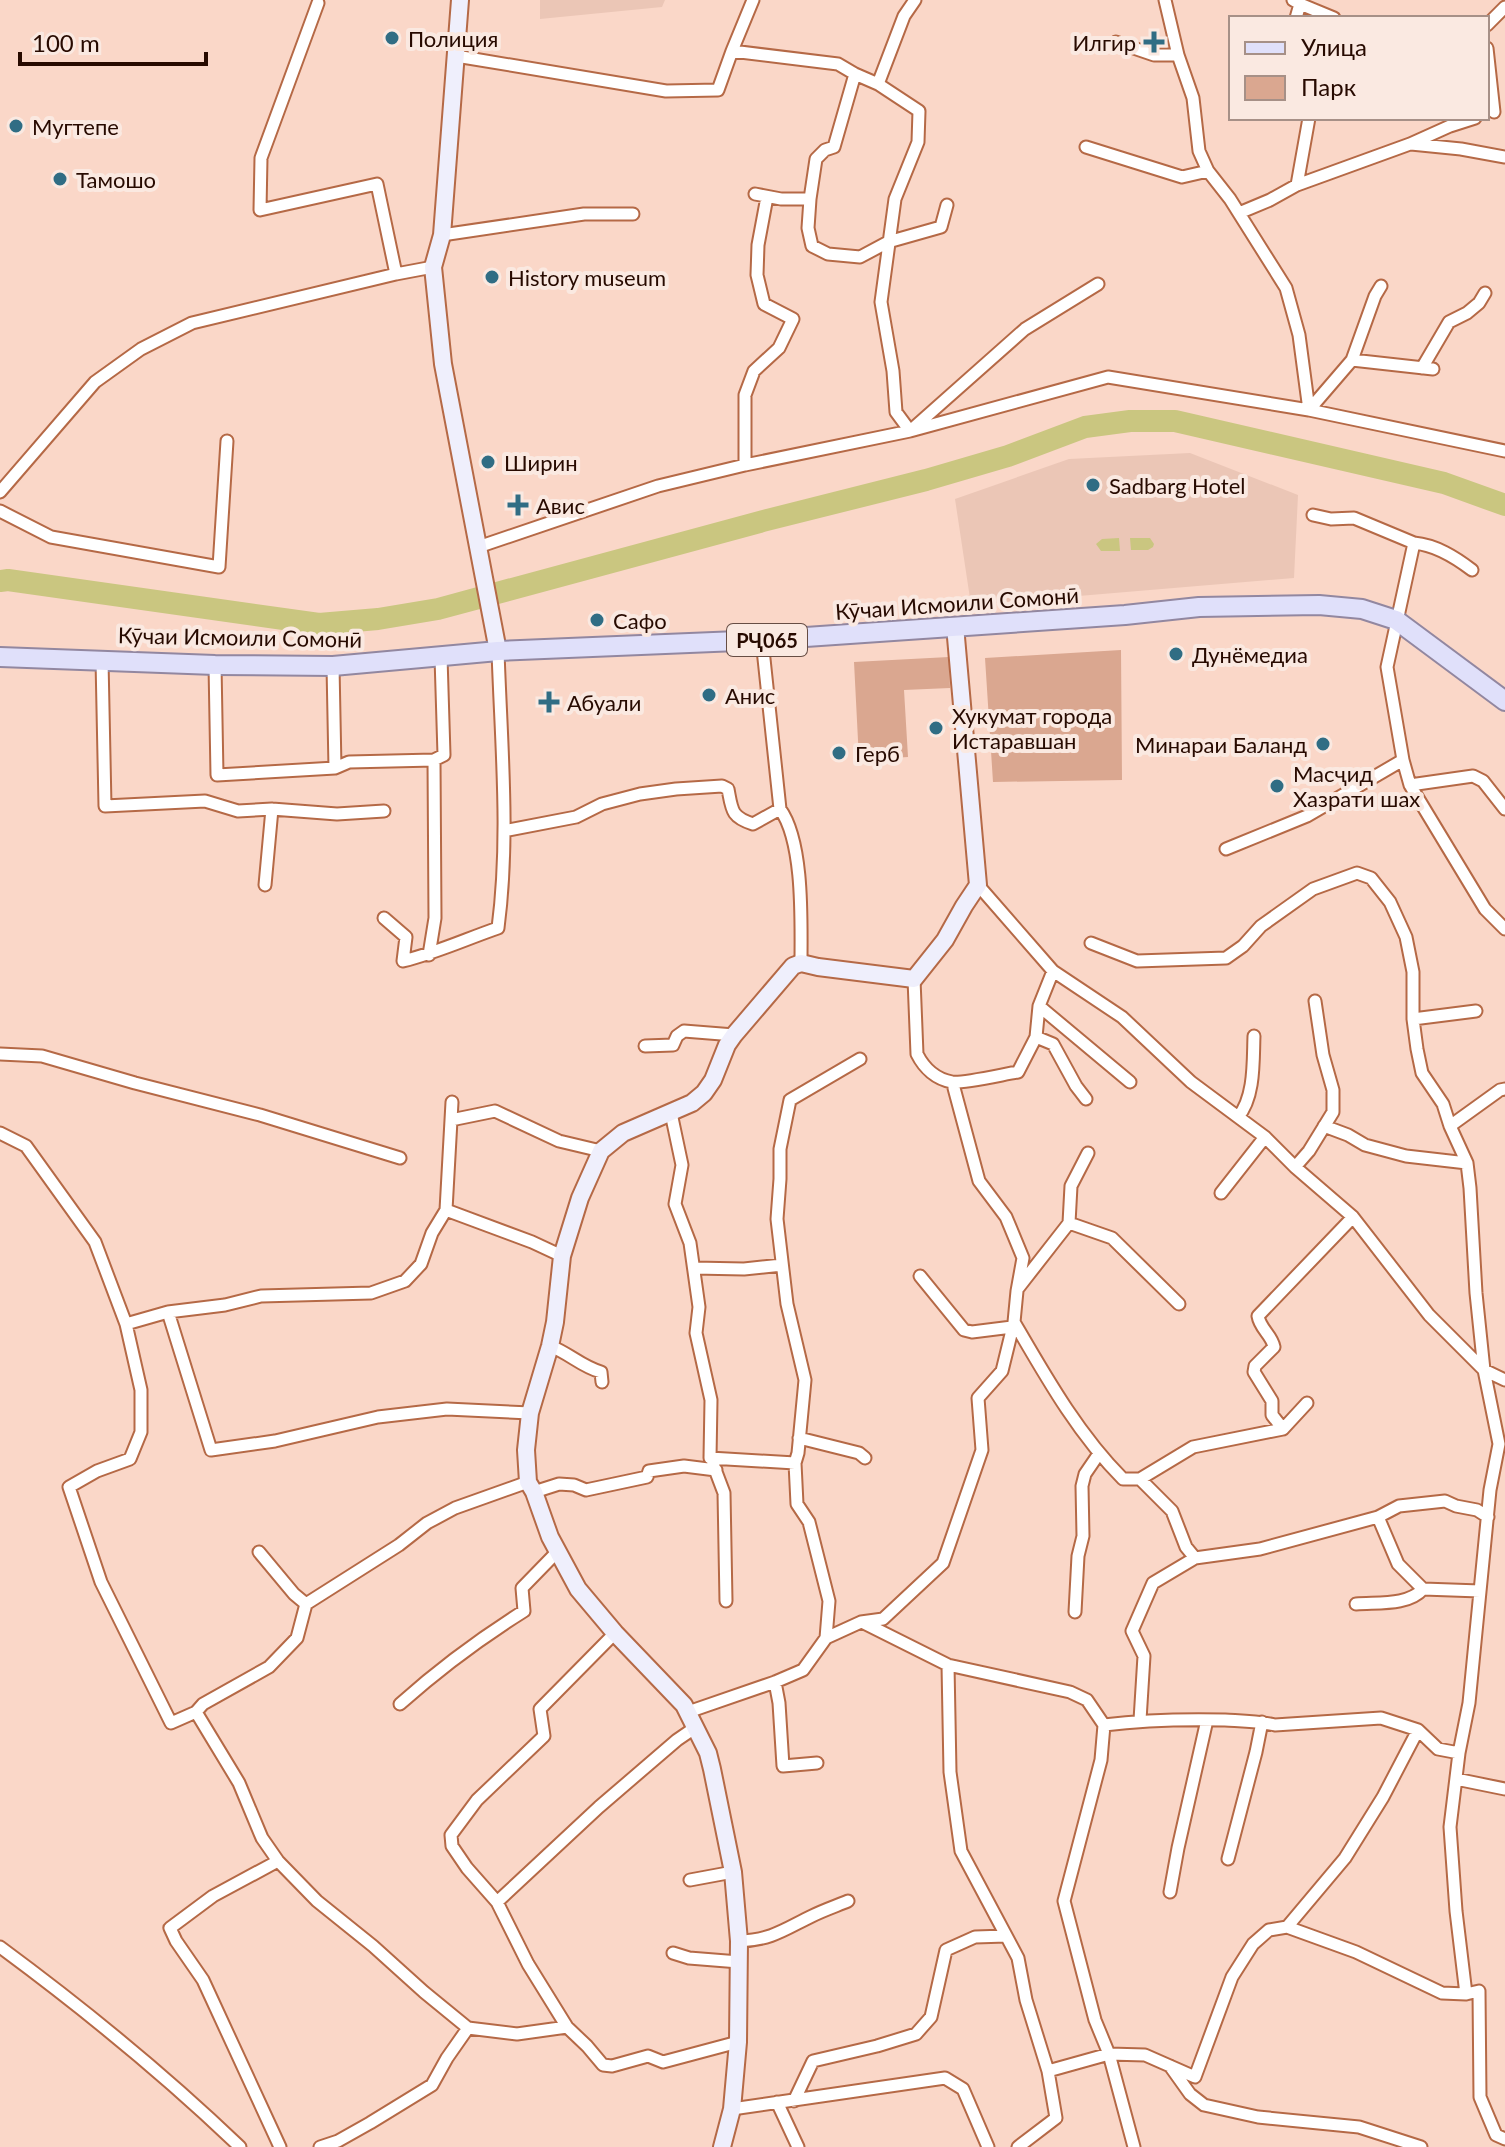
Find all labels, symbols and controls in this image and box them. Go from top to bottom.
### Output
scale bar [20,16,206,66]
legend [1229,16,1489,120]
place label: Полиция [408,25,498,52]
text: 100 m [32,28,100,57]
marker: Полиция [383,29,401,47]
place label: Илгир [1072,29,1136,56]
marker: Илгир [1143,31,1165,53]
text: Улица [1301,32,1367,61]
text: Парк [1301,72,1357,101]
place label: Мугтепе [32,113,119,140]
marker: Мугтепе [7,117,25,135]
place label: Тамошо [76,166,156,193]
marker: Тамошо [51,170,69,188]
place label: History museum [508,264,666,291]
marker: History museum [483,268,501,286]
place label: Ширин [504,449,578,476]
marker: Ширин [479,453,497,471]
place label: Sadbarg Hotel [1109,472,1246,499]
marker: Sadbarg Hotel [1084,476,1102,494]
place label: Авис [536,492,585,519]
marker: Авис [507,494,529,516]
street label: Кӯчаи Исмоили Сомонӣ [834,581,1080,625]
place label: Сафо [613,607,667,634]
marker: Сафо [588,611,606,629]
street label: Кӯчаи Исмоили Сомонӣ [118,621,362,653]
road number: РҶ065 [727,624,807,656]
place label: Дунёмедиа [1192,641,1308,668]
marker: Дунёмедиа [1167,645,1185,663]
place label: Анис [725,682,775,709]
marker: Анис [700,686,718,704]
place label: Абуали [567,689,641,716]
marker: Абуали [538,691,560,713]
place label: Хукумат города Истаравшан [952,702,1112,754]
marker: Хукумат города Истаравшан [927,719,945,737]
place label: Минараи Баланд [1135,731,1307,758]
marker: Минараи Баланд [1314,735,1332,753]
place label: Герб [855,740,900,767]
marker: Герб [830,744,848,762]
place label: Масҷид Хазрати шах [1293,760,1420,812]
marker: Масҷид Хазрати шах [1268,777,1286,795]

